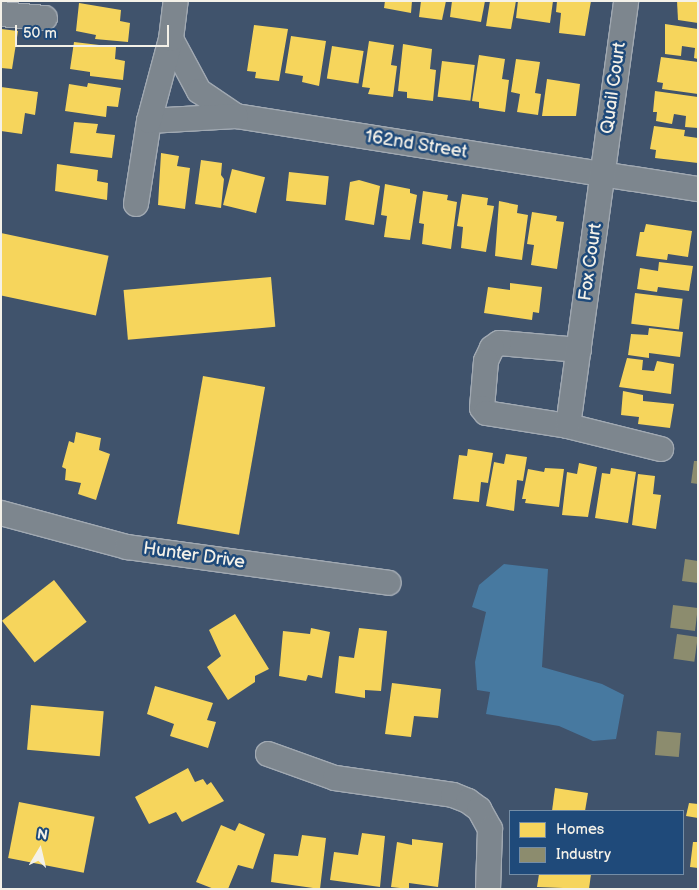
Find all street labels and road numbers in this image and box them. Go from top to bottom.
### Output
street label: Quail Court [597,41,631,135]
street label: 162nd Street [363,126,469,164]
street label: Fox Court [575,222,607,302]
street label: Hunter Drive [142,538,246,574]

